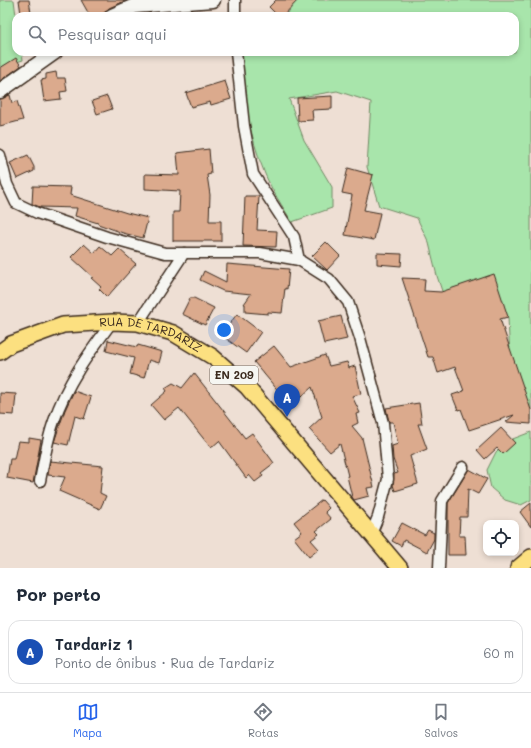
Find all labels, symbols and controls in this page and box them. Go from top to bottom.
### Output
search box [12,12,519,56]
icon: search [26,23,48,45]
text: Pesquisar aqui [58,24,167,44]
street label: RUA DE TARDARIZ [99,313,205,356]
your location [214,320,234,340]
road number: EN 209 [210,366,258,384]
pin: A [274,384,300,417]
map controls [483,520,519,556]
button: locate [483,520,519,556]
text: Por perto [16,583,100,605]
text: Tardariz 1 [55,634,133,654]
text: A [25,644,35,661]
text: 60 m [484,644,514,661]
text: Ponto de ônibus · Rua de Tardariz [55,654,275,671]
tab: Mapa [73,701,102,740]
tab: Rotas [248,701,279,740]
tab: Salvos [425,701,458,740]

